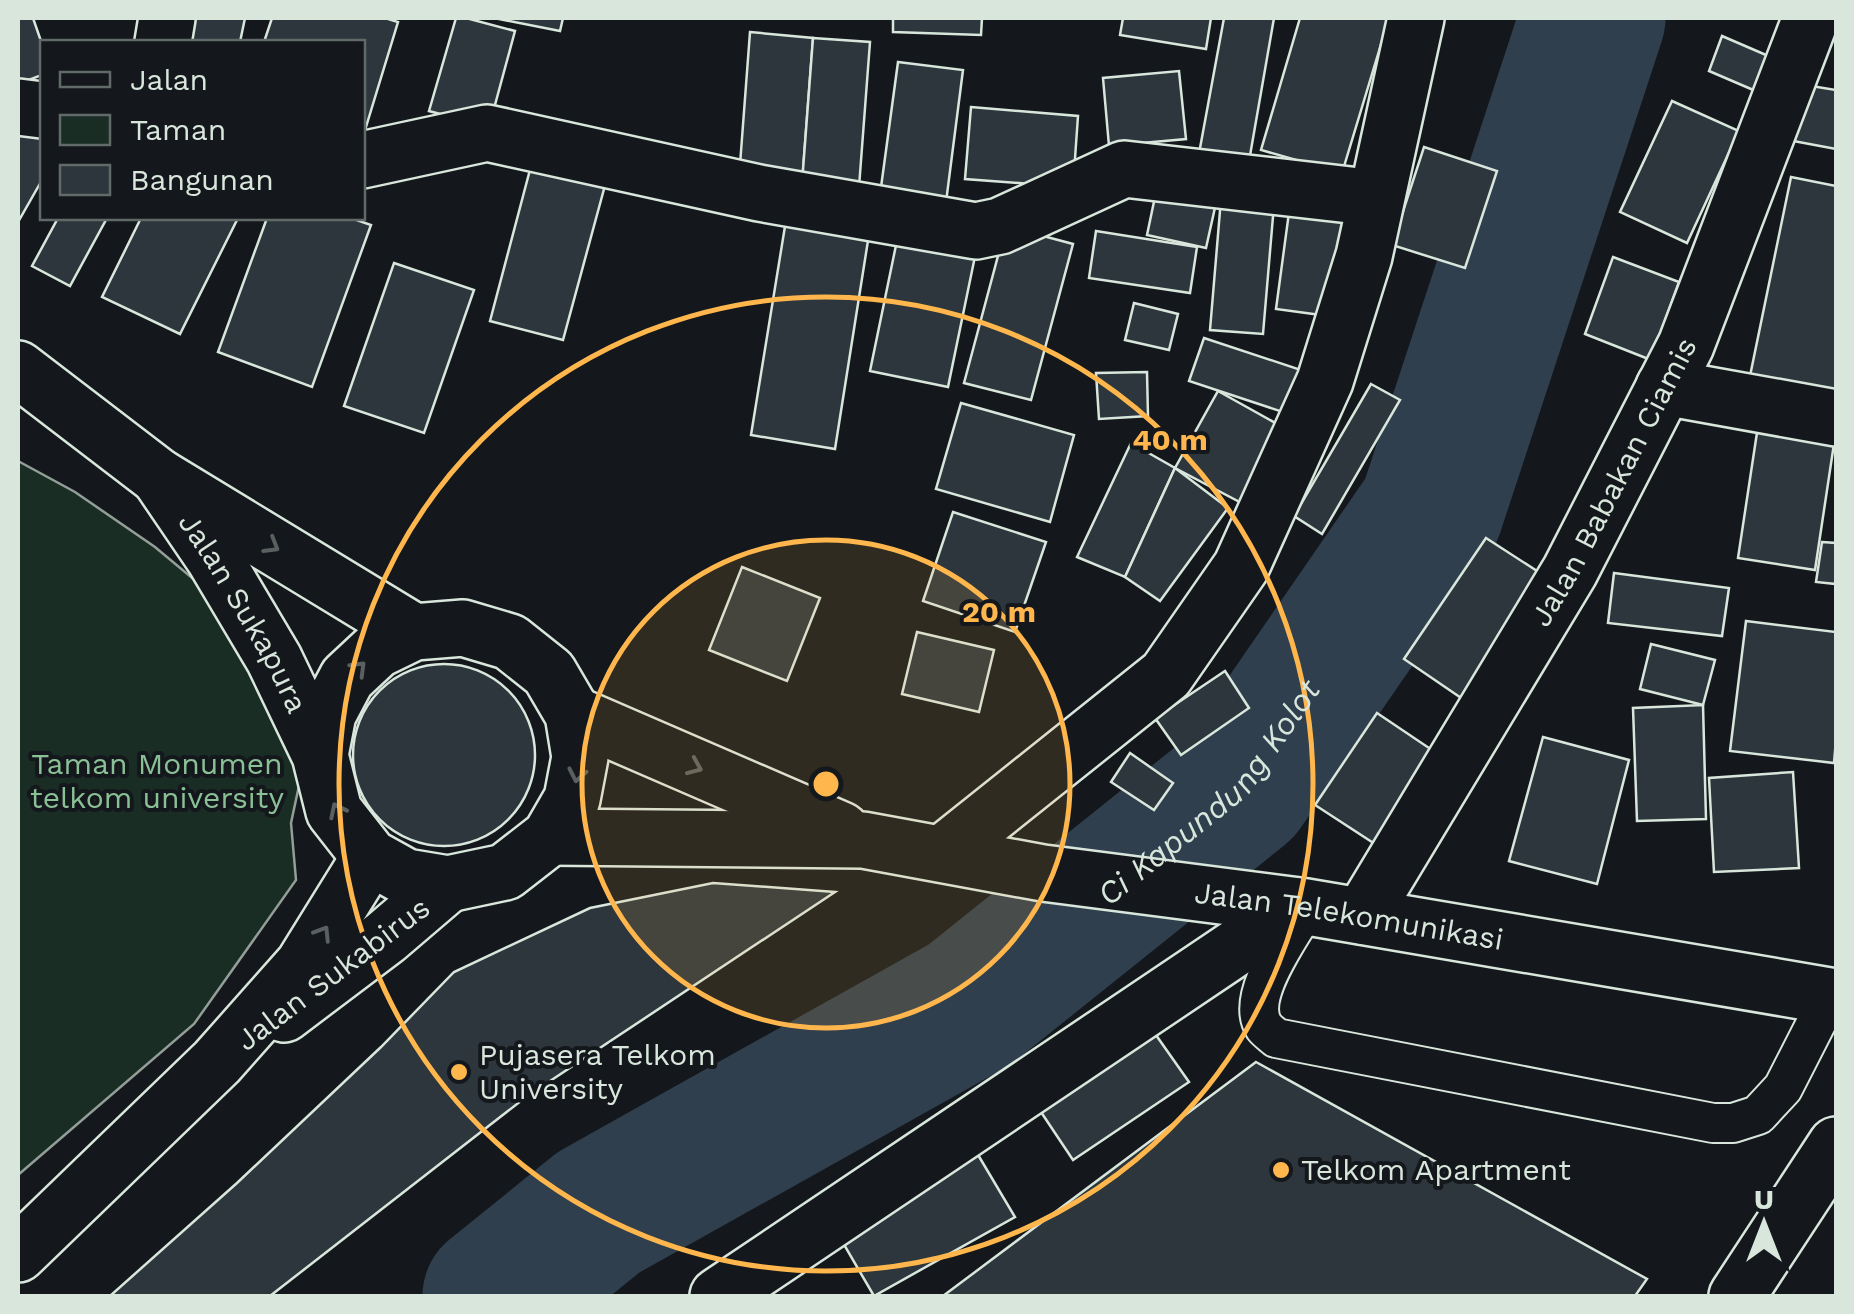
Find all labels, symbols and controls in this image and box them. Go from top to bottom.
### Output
legend [40,40,365,220]
text: Jalan [130,62,208,97]
text: Taman [130,112,226,147]
text: Bangunan [130,162,274,197]
street label: Jalan Babakan Ciamis [1523,332,1704,632]
text: 40 m [1132,422,1208,457]
street label: Jalan Sukapura [171,506,315,718]
one-way arrow [261,534,279,553]
text: 20 m [962,594,1036,629]
one-way arrow [347,661,365,679]
water label: Ci Kapundung Kolot [1090,671,1329,913]
park label: Taman Monumen telkom university [30,746,284,815]
one-way arrow [685,755,703,775]
centre of rings [808,766,844,802]
one-way arrow [567,767,588,784]
one-way arrow [330,802,350,820]
street label: Jalan Telekomunikasi [1193,875,1506,957]
street label: Jalan Sukabirus [229,890,436,1058]
one-way arrow [310,926,329,944]
place label: Pujasera Telkom University [479,1037,716,1106]
marker: Pujasera Telkom University [448,1061,470,1083]
place label: Telkom Apartment [1301,1152,1571,1187]
marker: Telkom Apartment [1270,1159,1292,1181]
north arrow [1714,1174,1814,1274]
text: U [1754,1183,1774,1216]

